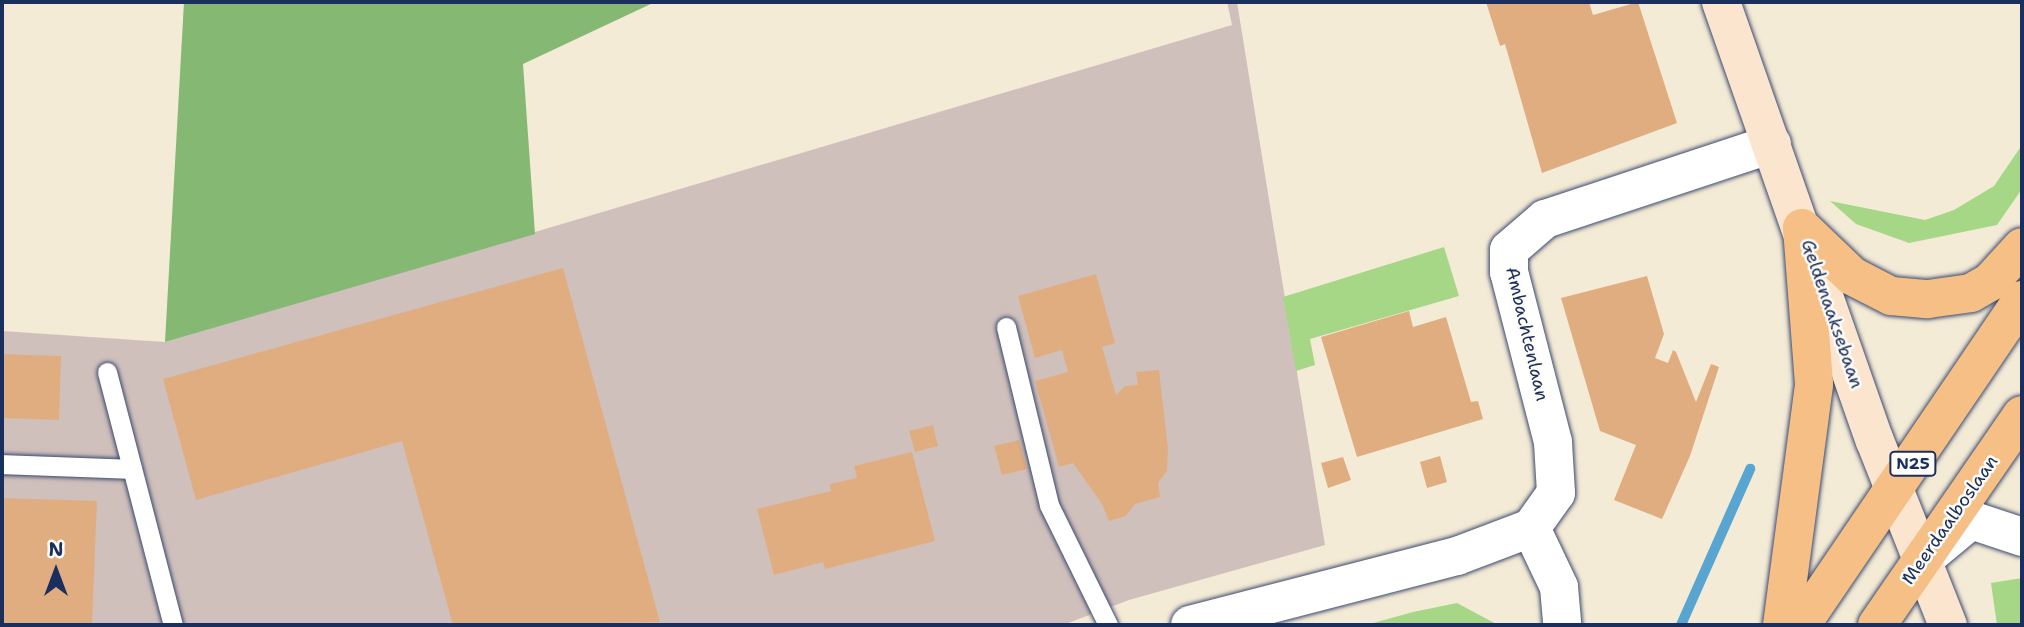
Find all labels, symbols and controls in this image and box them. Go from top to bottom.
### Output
street label: Geldenaaksebaan [1796,237,1868,391]
street label: Ambachtenlaan [1501,265,1553,403]
street label: Meerdaalboslaan [1897,451,2003,589]
road number: N25 [1888,452,1938,477]
north arrow [21,536,91,606]
text: N [48,537,64,562]

